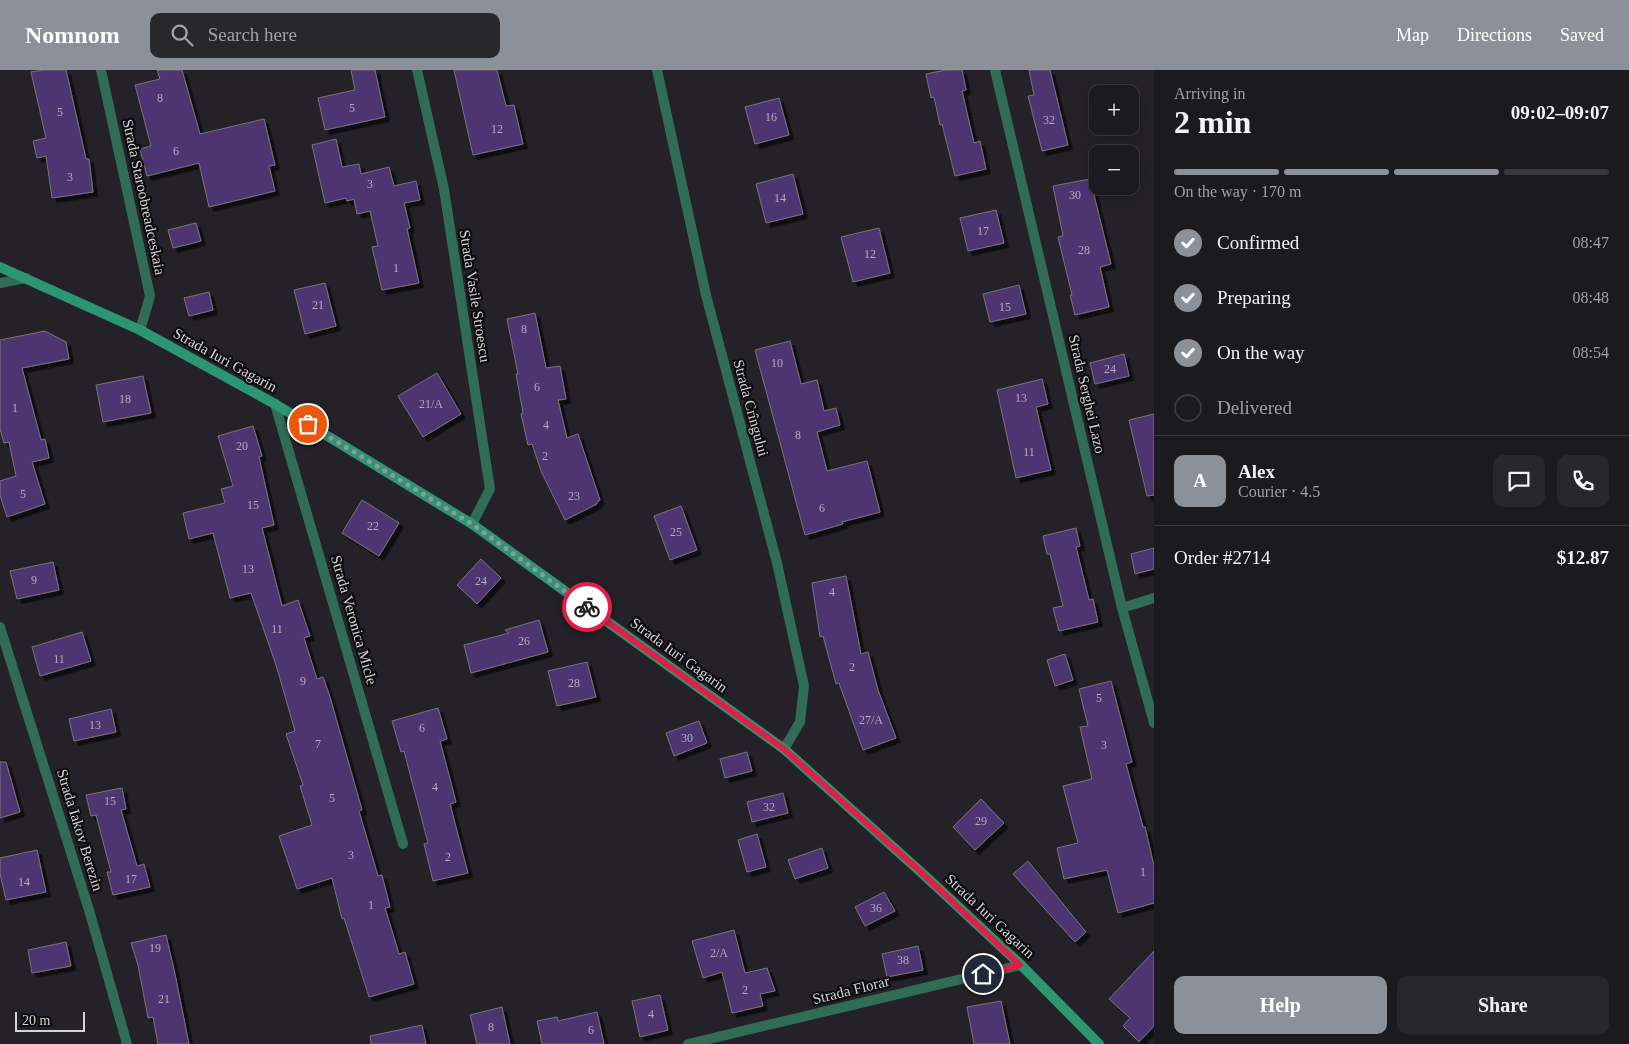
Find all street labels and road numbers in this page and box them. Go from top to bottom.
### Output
street label: Strada Staroobreadceskaia [120,118,168,277]
street label: Strada Vasile Stroescu [457,229,493,364]
street label: Strada Iuri Gagarin [170,325,280,395]
street label: Strada Serghei Lazo [1066,333,1108,455]
street label: Strada Crîngului [730,358,772,458]
street label: Strada Veronica Micle [328,553,380,687]
street label: Strada Iuri Gagarin [627,614,731,696]
street label: Strada Iakov Berezin [54,767,106,893]
street label: Strada Iuri Gagarin [942,871,1038,962]
street label: Strada Florar [811,973,891,1007]

